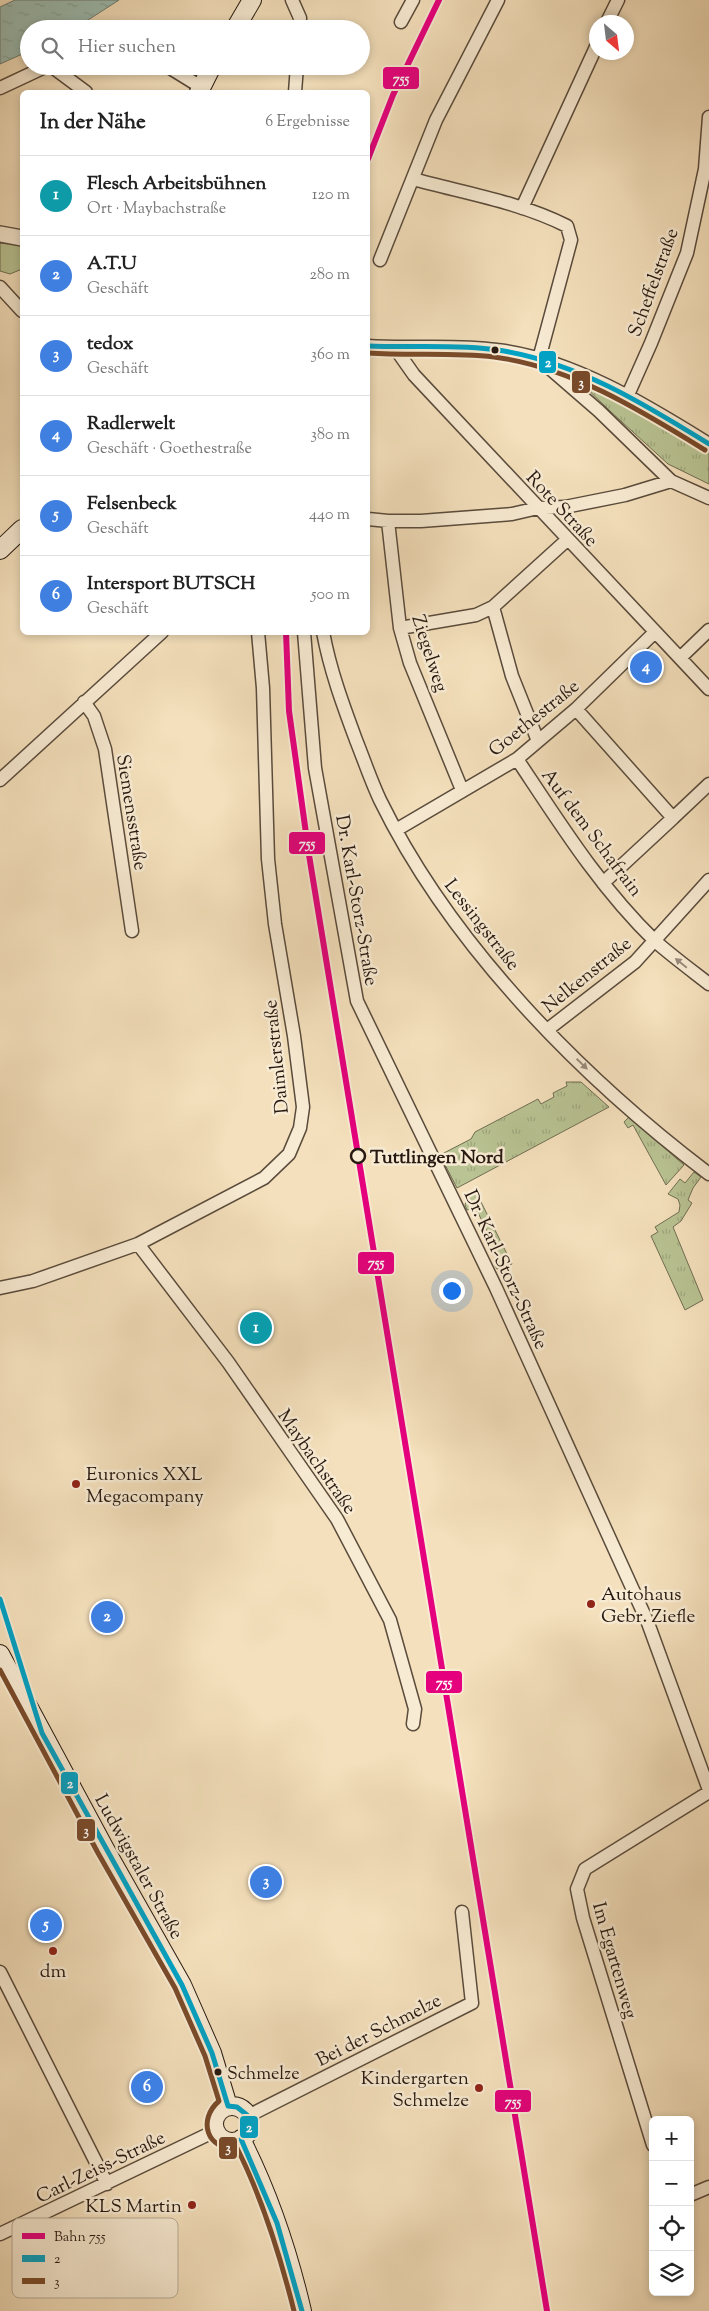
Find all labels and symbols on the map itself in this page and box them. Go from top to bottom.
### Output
north arrow [589,15,634,60]
line badge: 755 [382,66,420,90]
text: 755 [393,70,410,90]
street label: Scheffelstraße [622,225,687,341]
unlabelled marker [490,345,500,355]
line badge: 2 [538,350,557,374]
text: 2 [545,354,552,374]
line badge: 3 [571,370,591,394]
text: 3 [578,374,584,394]
street label: Rote Straße [519,466,604,554]
street label: Ziegelweg [403,612,454,696]
pin: 4 [630,648,662,686]
street label: Goethestraße [483,674,586,764]
street label: Siemensstraße [108,752,153,873]
street label: Auf dem Schafrain [534,764,648,903]
street label: Dr. Karl-Storz-Straße [327,813,384,988]
line badge: 755 [288,831,326,855]
text: 755 [299,835,316,855]
street label: Lessingstraße [437,874,526,977]
street label: Nelkenstraße [537,931,638,1020]
one-way arrow [675,957,688,968]
street label: Daimlerstraße [258,998,297,1115]
one-way arrow [576,1058,588,1070]
place label: Tuttlingen Nord [370,1145,504,1172]
marker: Tuttlingen Nord [350,1148,366,1164]
street label: Dr. Karl-Storz-Straße [456,1186,554,1354]
line badge: 755 [357,1251,395,1275]
text: 755 [368,1254,385,1274]
your location [439,1278,465,1304]
pin: 1 [240,1309,272,1347]
street label: Maybachstraße [270,1405,362,1520]
place label: Euronics XXL Megacompany [86,1462,204,1511]
marker: Euronics XXL Megacompany [70,1478,82,1490]
place label: Autohaus Gebr. Ziefle [601,1582,696,1631]
pin: 2 [91,1598,123,1636]
marker: Autohaus Gebr. Ziefle [585,1598,597,1610]
line badge: 755 [425,1670,463,1694]
text: 755 [436,1674,453,1694]
line badge: 2 [60,1771,79,1795]
text: 2 [67,1775,74,1795]
street label: Ludwigstaler Straße [87,1790,189,1945]
line badge: 3 [76,1818,96,1842]
text: 3 [83,1822,89,1842]
pin: 3 [250,1863,282,1901]
street label: Im Egartenweg [584,1899,643,2022]
pin: 5 [30,1906,62,1944]
marker: dm [47,1945,59,1957]
place label: dm [40,1959,67,1986]
street label: Bei der Schmelze [312,1988,447,2074]
place label: Schmelze [227,2062,300,2088]
place label: Kindergarten Schmelze [361,2066,469,2115]
marker: Schmelze [213,2067,223,2077]
pin: 6 [131,2068,163,2106]
marker: Kindergarten Schmelze [473,2082,485,2094]
line badge: 755 [494,2089,532,2113]
text: 755 [505,2093,522,2113]
line badge: 2 [239,2115,259,2139]
text: 2 [246,2119,253,2139]
street label: Carl-Zeiss-Straße [32,2125,171,2211]
line badge: 3 [218,2136,238,2160]
text: 3 [225,2139,231,2159]
place label: KLS Martin [85,2194,182,2221]
marker: KLS Martin [186,2199,198,2211]
legend [12,2218,178,2298]
text: Bahn 755 [54,2228,106,2248]
text: 2 [54,2250,61,2270]
text: 3 [54,2273,60,2293]

